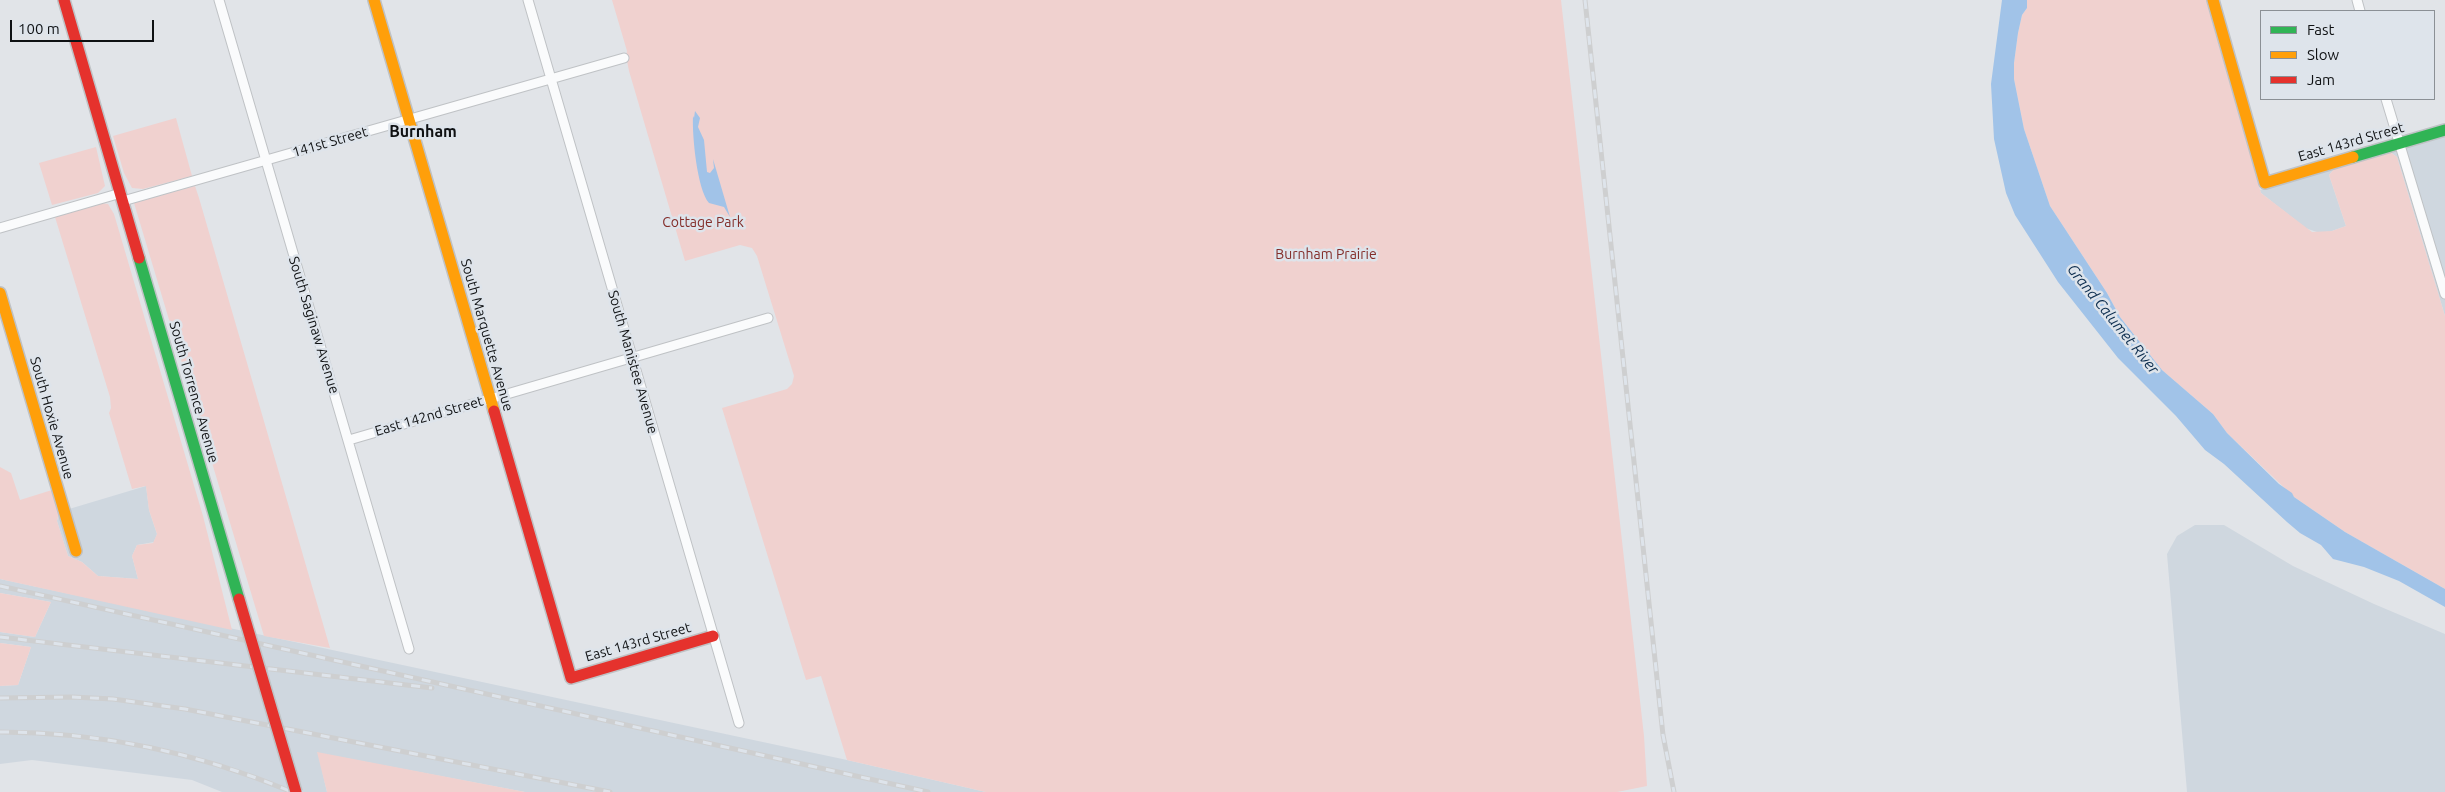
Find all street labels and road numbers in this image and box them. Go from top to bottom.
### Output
street label: East 143rd Street [2296,119,2406,165]
street label: 141st Street [290,123,370,161]
street label: South Saginaw Avenue [285,254,343,396]
street label: South Marquette Avenue [457,257,517,413]
street label: South Manistee Avenue [604,288,662,436]
street label: South Torrence Avenue [166,319,222,465]
street label: South Hoxie Avenue [26,355,78,481]
street label: East 142nd Street [373,392,485,440]
street label: East 143rd Street [583,619,693,665]

